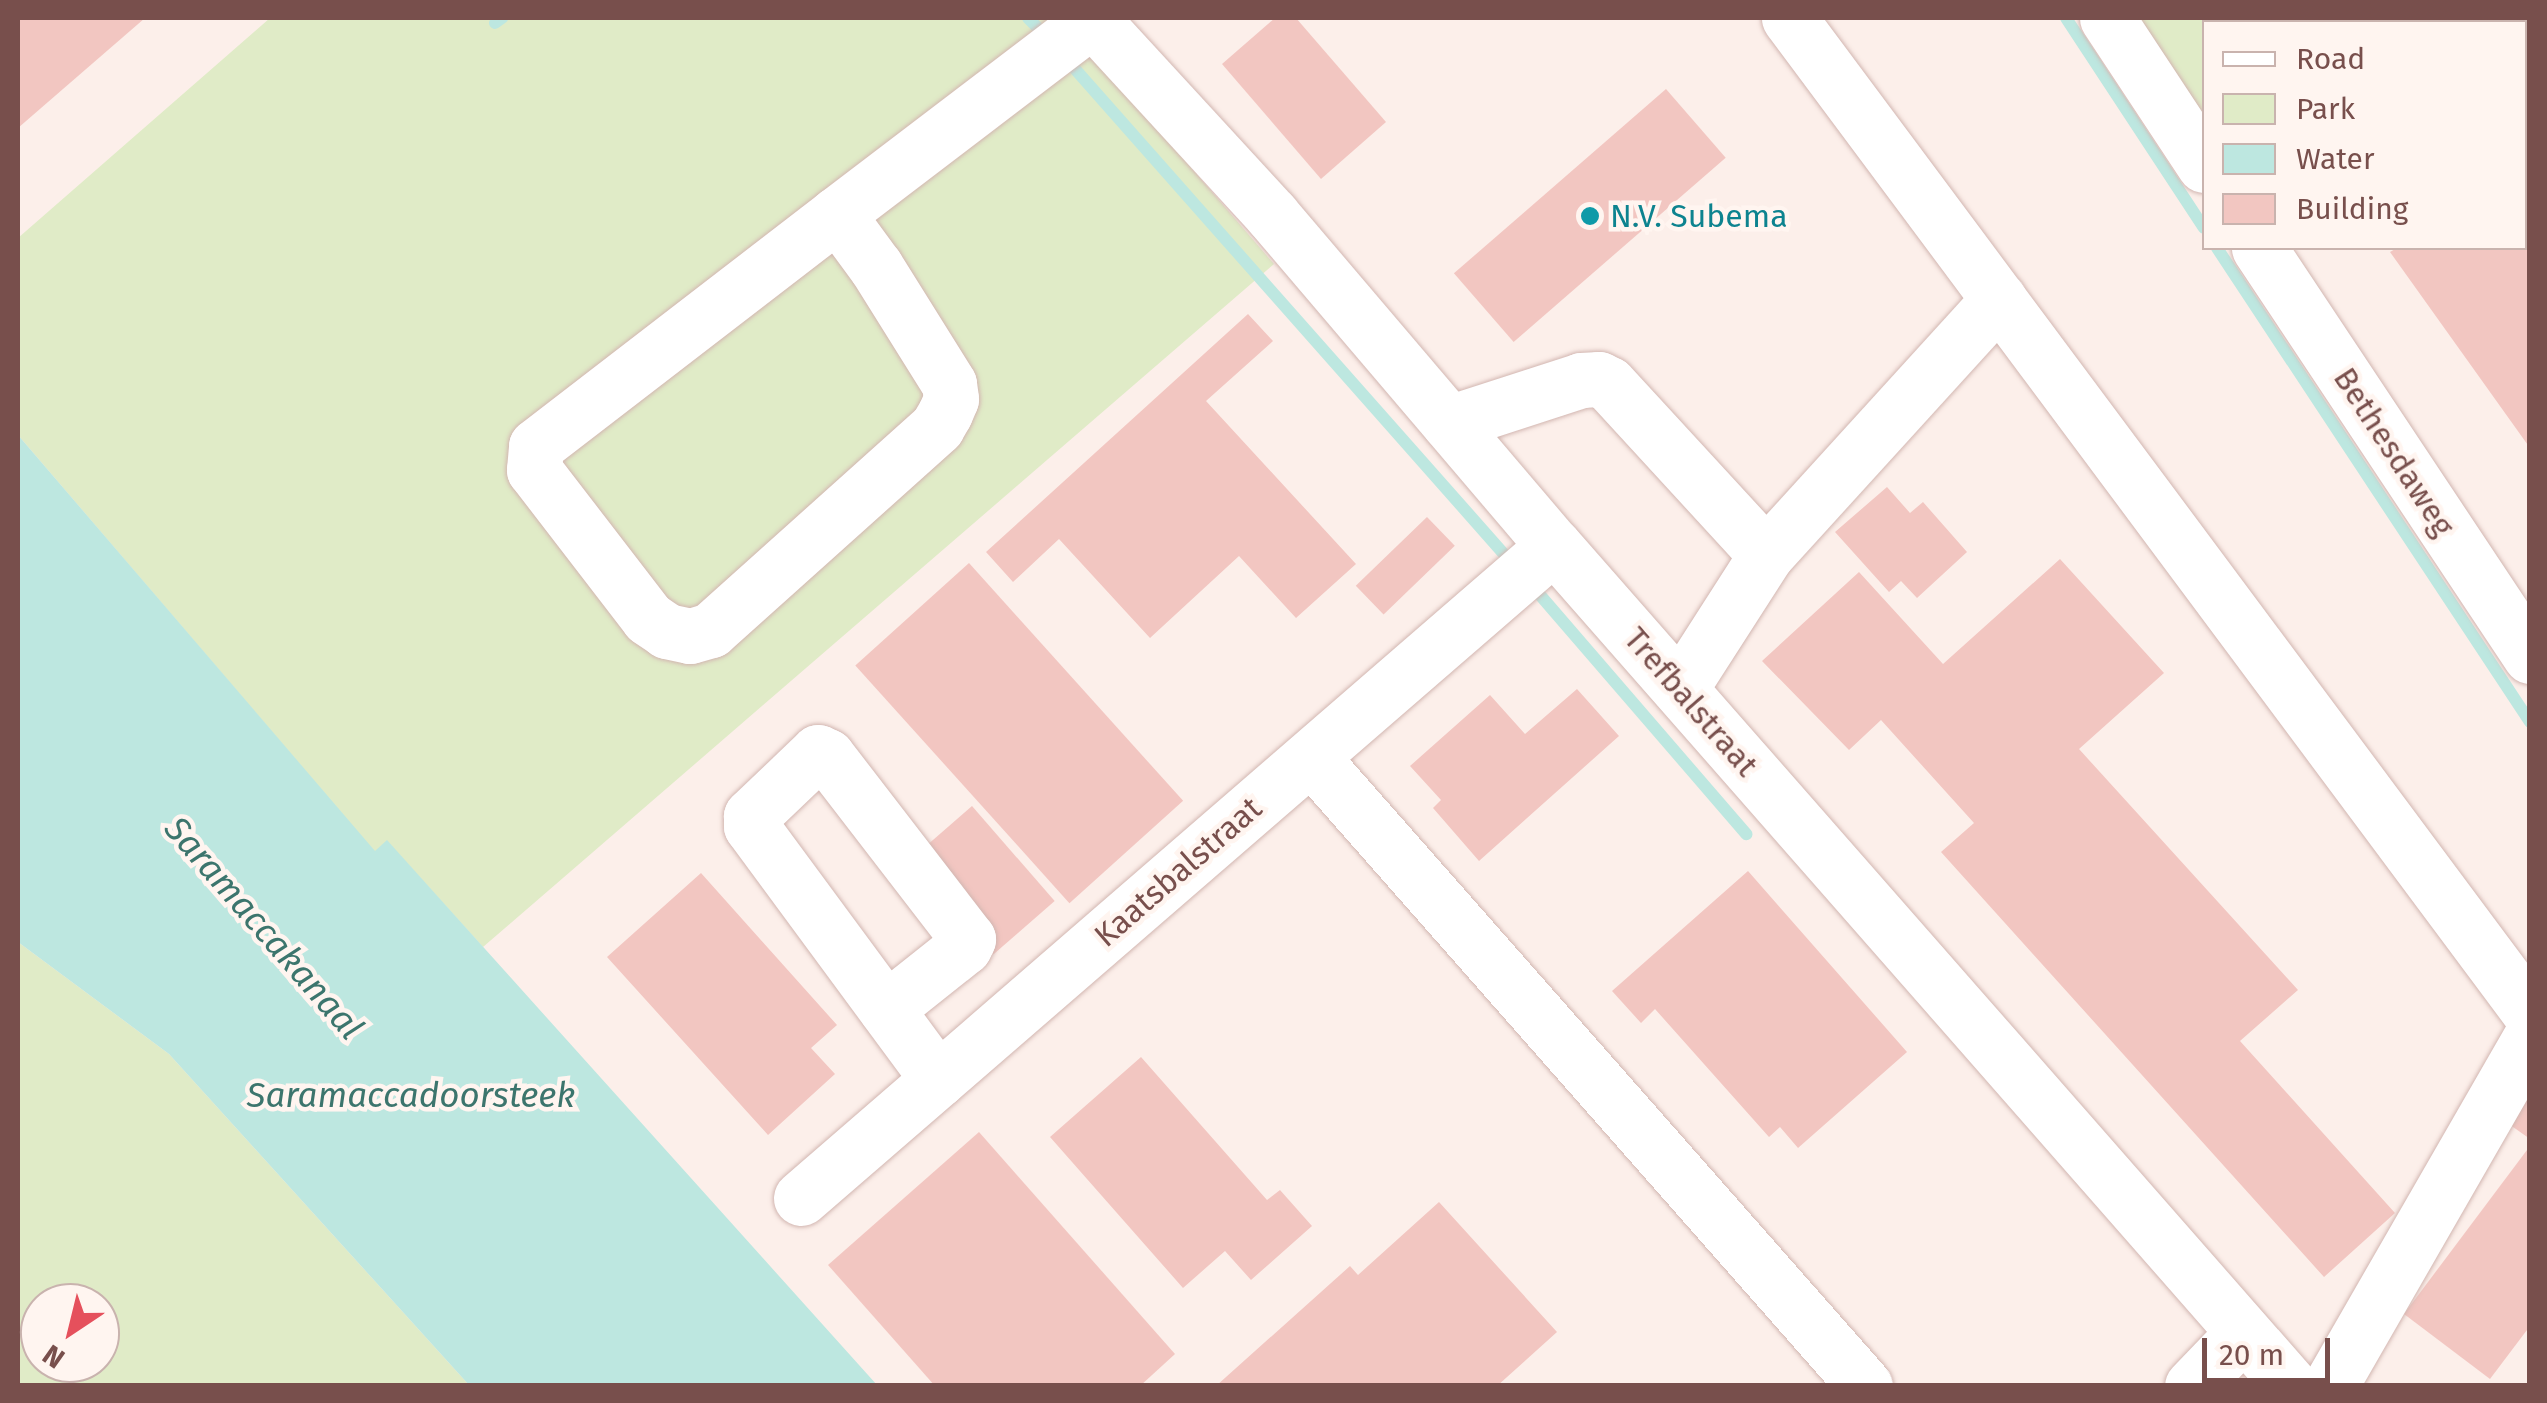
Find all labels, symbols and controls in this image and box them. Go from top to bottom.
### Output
legend [2202,20,2527,250]
text: Road [2296,41,2365,77]
text: Park [2296,91,2355,127]
text: Water [2296,141,2375,177]
text: Building [2296,191,2408,227]
place label: N.V. Subema [1610,197,1788,235]
marker: N.V. Subema [1579,205,1601,227]
street label: Bethesdaweg [2325,361,2463,543]
street label: Trefbalstraat [1616,620,1766,784]
street label: Kaatsbalstraat [1087,789,1269,955]
water label: Saramaccakanaal [156,808,372,1048]
water label: Saramaccadoorsteek [247,1074,575,1116]
north arrow [20,1283,120,1383]
scale bar [2207,1318,2334,1380]
text: 20 m [2219,1337,2284,1373]
text: N [37,1338,71,1375]

